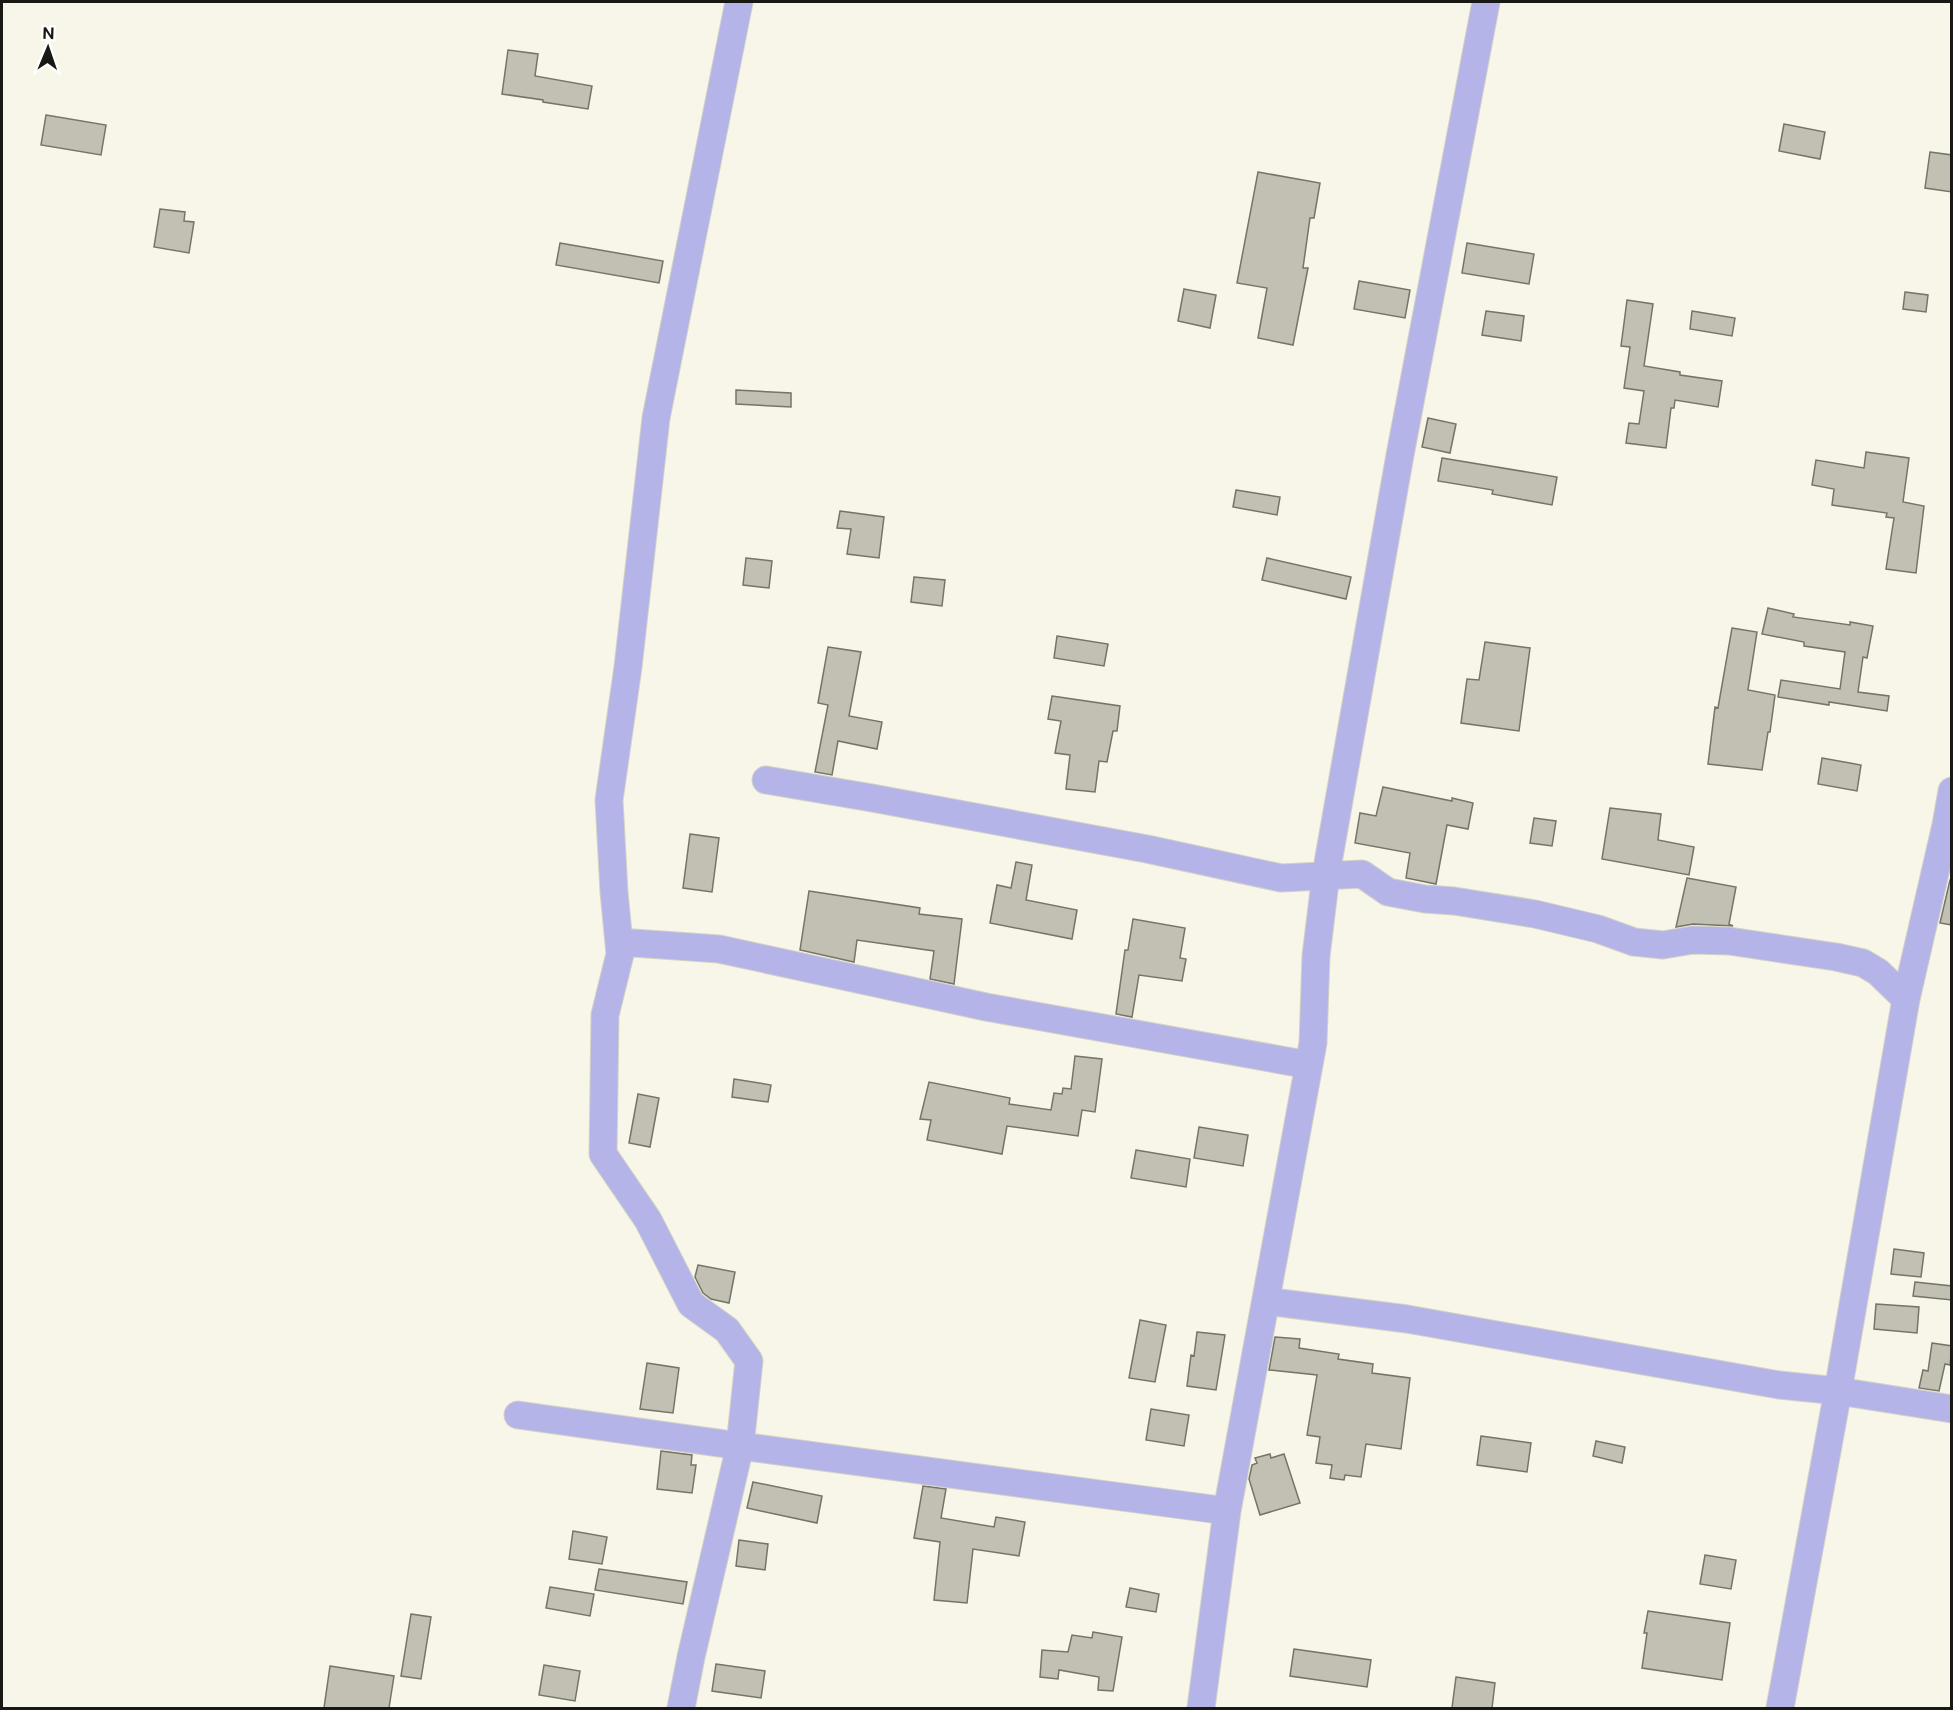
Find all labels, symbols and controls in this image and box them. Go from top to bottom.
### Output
north arrow [18,18,78,78]
text: N [42,24,55,43]

